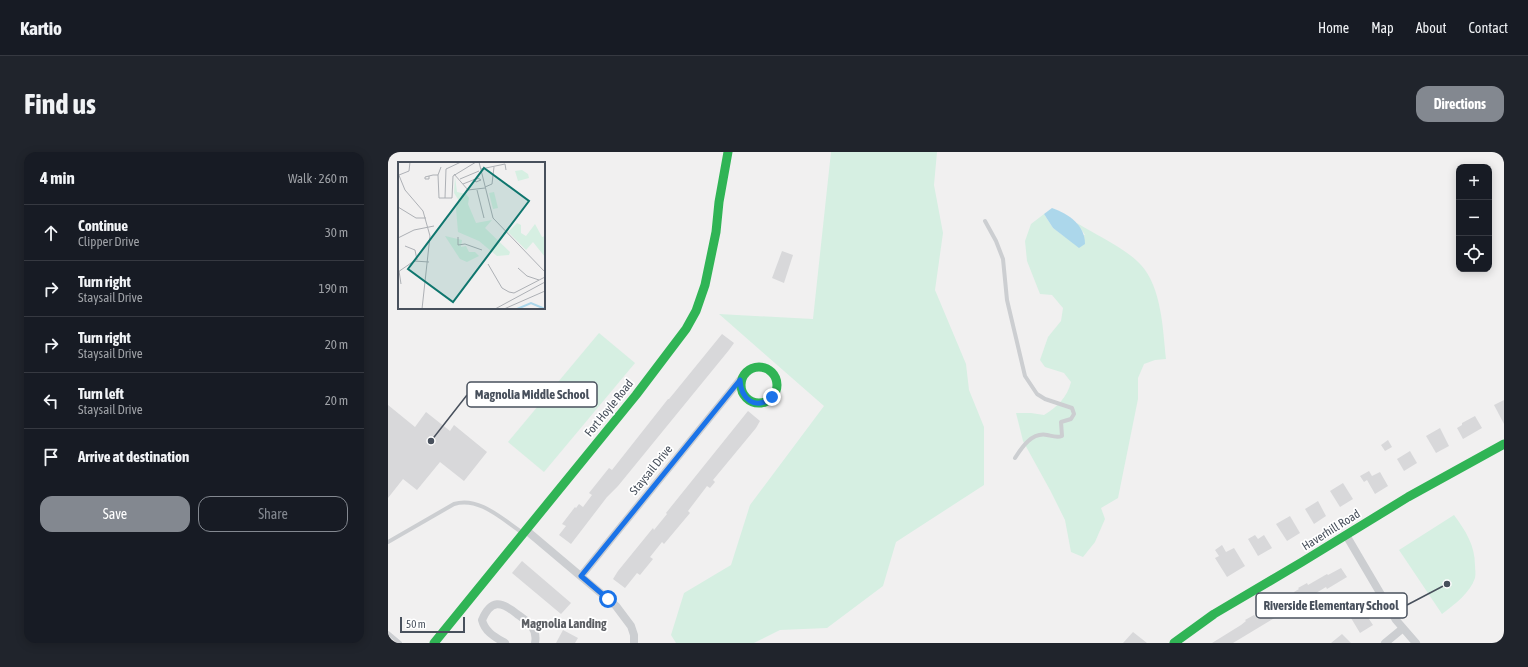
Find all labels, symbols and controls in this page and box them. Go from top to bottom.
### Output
text: Kartio [20,17,62,39]
text: Home [1318,20,1349,36]
text: Map [1371,20,1394,36]
text: About [1416,20,1447,36]
text: Contact [1469,20,1508,36]
button: Directions [1416,86,1504,122]
text: Find us [24,88,96,120]
inset map [398,162,545,309]
map controls [1456,164,1492,272]
button: + [1456,164,1492,200]
text: 4 min [40,168,75,188]
text: Walk · 260 m [288,171,348,186]
button: − [1456,200,1492,236]
text: Continue [78,217,128,234]
icon: ahead [40,222,62,244]
text: 30 m [325,225,348,240]
text: Clipper Drive [78,234,139,249]
button: locate [1456,236,1492,272]
text: Turn right [78,273,131,290]
icon: right [40,278,62,300]
text: 190 m [319,281,348,296]
text: Staysail Drive [78,290,143,305]
text: Turn right [78,329,131,346]
icon: right [40,334,62,356]
text: 20 m [325,337,348,352]
text: Staysail Drive [78,346,143,361]
street label: Fort Hoyle Road [582,377,636,439]
callout: Magnolia Middle School [467,382,597,407]
text: Turn left [78,385,124,402]
text: Magnolia Middle School [475,387,590,402]
route end [763,388,781,406]
icon: left [40,390,62,412]
text: 20 m [325,393,348,408]
text: Staysail Drive [78,402,143,417]
street label: Staysail Drive [627,442,675,498]
icon: arrive [40,446,62,468]
text: Arrive at destination [78,448,189,465]
button: Save [40,496,190,532]
button: Share [198,496,348,532]
street label: Haverhill Road [1299,507,1363,553]
route start [599,590,617,608]
callout: Riverside Elementary School [1256,593,1407,618]
text: Riverside Elementary School [1263,598,1399,613]
scale bar [400,615,465,634]
district label: Magnolia Landing [521,616,607,631]
text: 50 m [406,618,426,630]

